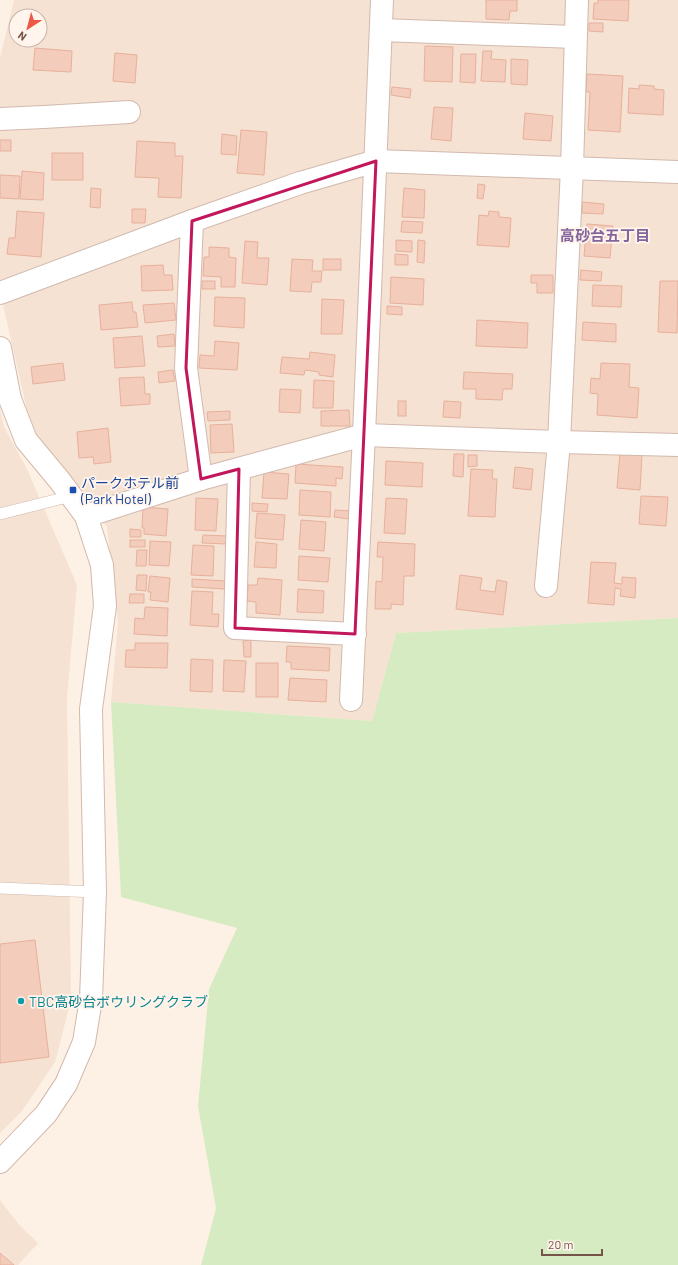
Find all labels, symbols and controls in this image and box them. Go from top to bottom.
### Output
north arrow [8,8,48,48]
text: N [15,29,29,44]
district label: 高砂台五丁目 [560,226,650,244]
place label: パークホテル前 (Park Hotel) [80,474,179,507]
marker: パークホテル前 (Park Hotel) [68,485,78,495]
place label: TBC高砂台ボウリングクラブ [29,993,208,1010]
marker: TBC高砂台ボウリングクラブ [16,996,26,1006]
scale bar [542,1231,602,1257]
text: 20 m [548,1237,574,1251]

